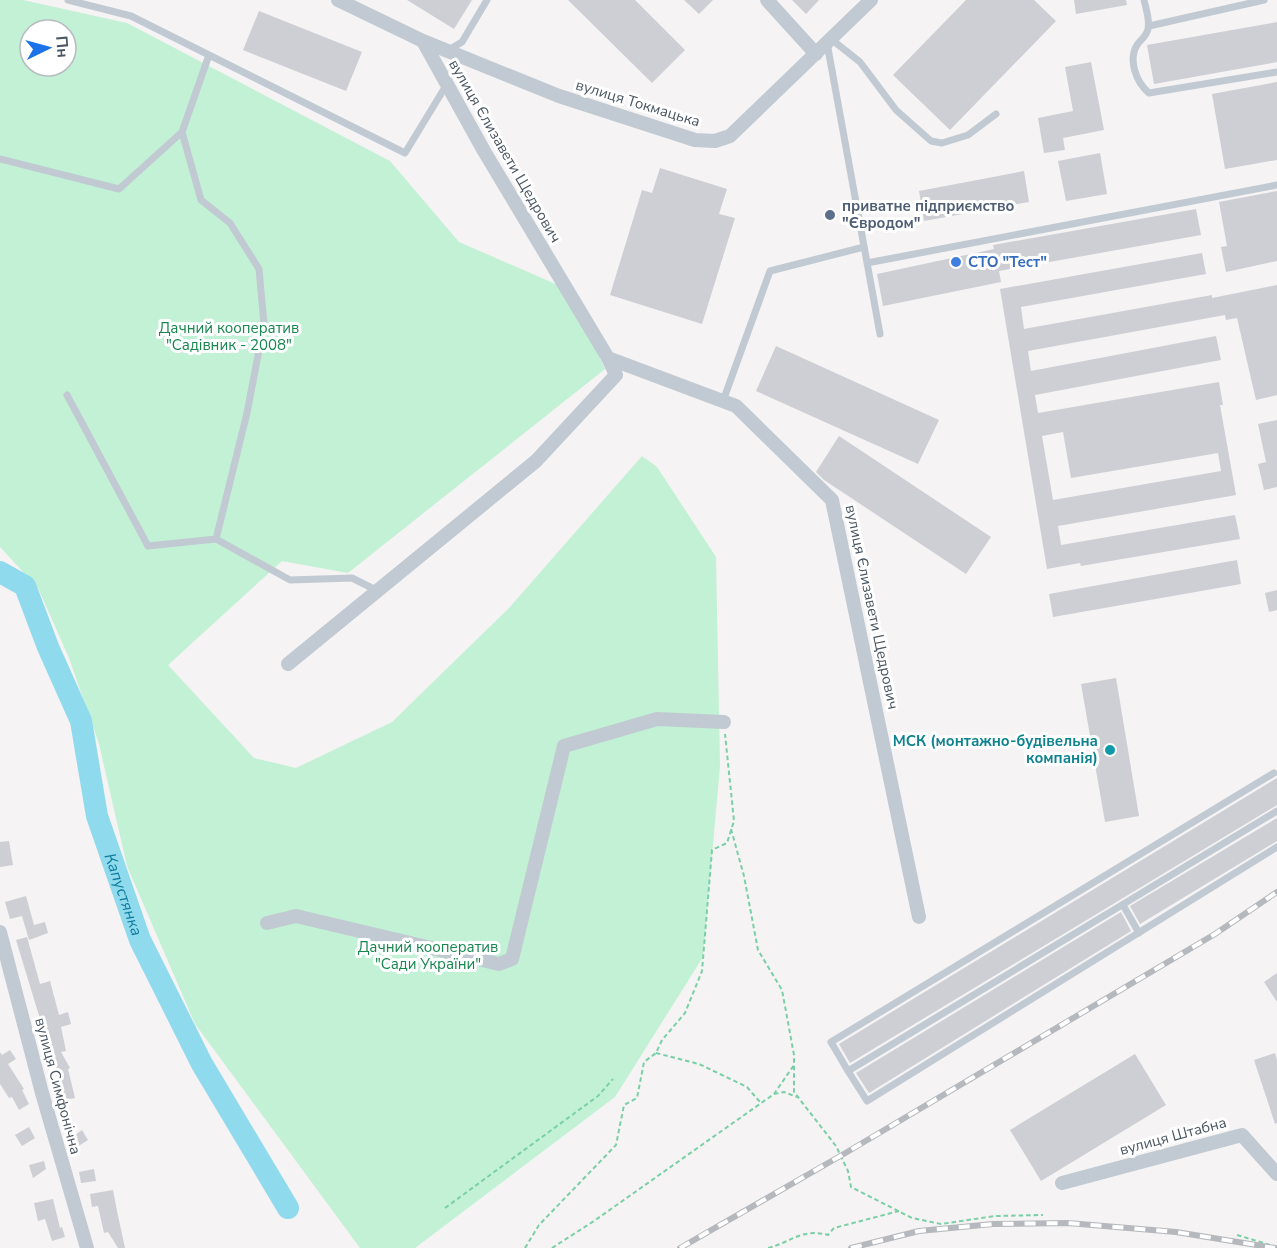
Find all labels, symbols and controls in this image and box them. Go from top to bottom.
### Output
north arrow [18,18,78,78]
text: Пн [50,35,74,59]
street label: вулиця Єлизавети Щедрович [444,56,566,246]
street label: вулиця Токмацька [573,75,703,131]
place label: приватне підприємство "Євродом" [842,196,1014,233]
marker: приватне підприємство "Євродом" [823,208,837,222]
place label: СТО "Тест" [968,252,1047,272]
marker: СТО "Тест" [949,255,963,269]
park label: Дачний кооператив "Садівник - 2008" [159,318,299,355]
street label: вулиця Єлизавети Щедрович [841,503,903,711]
place label: МСК (монтажно-будівельна компанія) [893,731,1098,768]
marker: МСК (монтажно-будівельна компанія) [1103,743,1117,757]
water label: Капустянка [99,850,148,939]
park label: Дачний кооператив "Сади України" [358,937,498,974]
street label: вулиця Симфонічна [30,1015,86,1157]
street label: вулиця Штабна [1117,1112,1229,1160]

